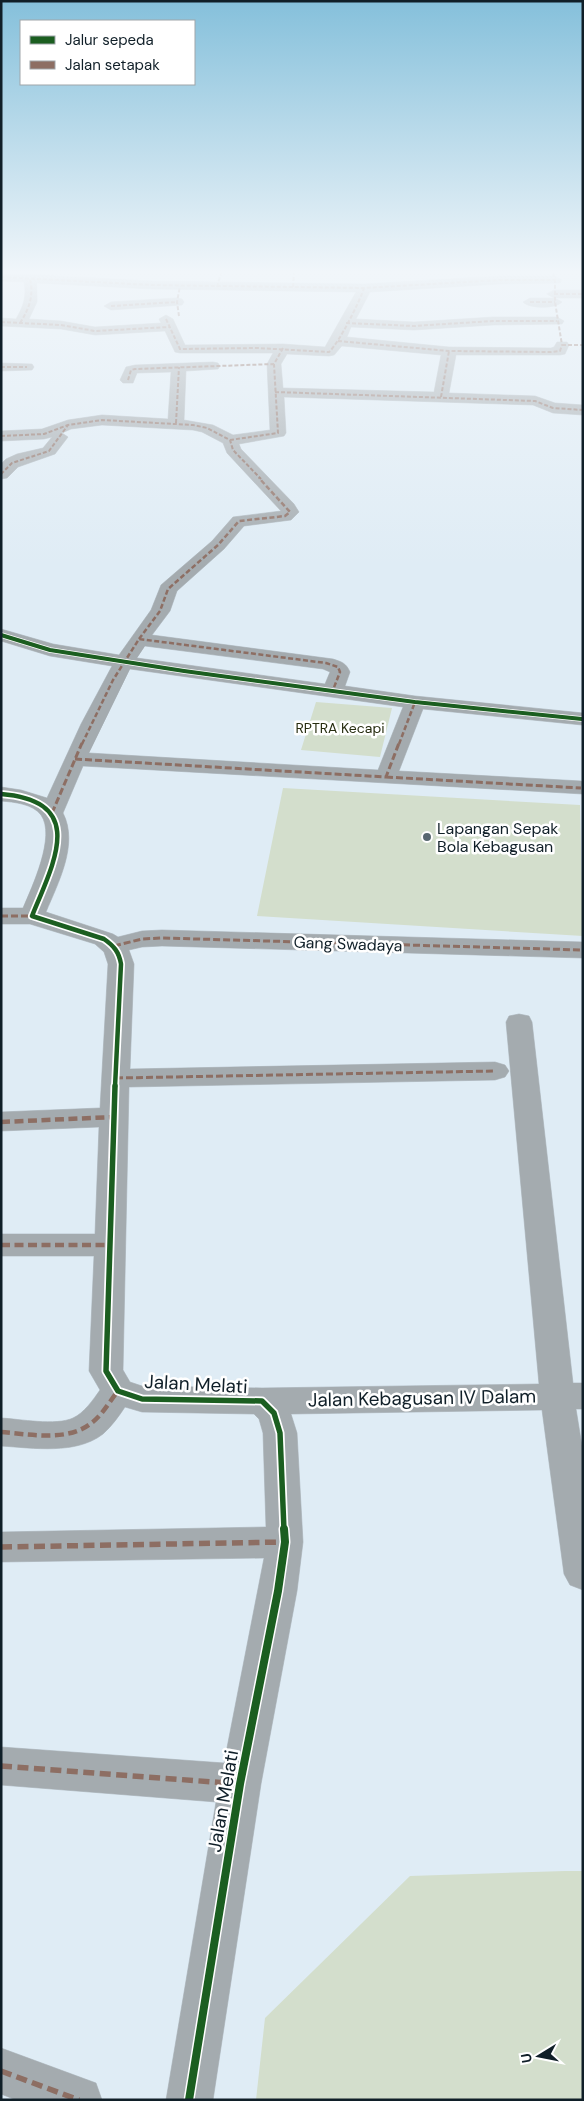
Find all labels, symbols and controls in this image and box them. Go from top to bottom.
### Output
legend [20,20,195,85]
text: Jalur sepeda [65,30,154,50]
text: Jalan setapak [65,55,160,75]
park label: RPTRA Kecapi [295,719,385,737]
place label: Lapangan Sepak Bola Kebagusan [437,818,558,857]
marker: Lapangan Sepak Bola Kebagusan [421,831,433,843]
street label: Gang Swadaya [293,932,403,956]
street label: Jalan Melati [144,1369,248,1399]
street label: Jalan Kebagusan IV Dalam [308,1384,536,1412]
street label: Jalan Melati [202,1748,244,1854]
north arrow [514,2031,564,2081]
text: U [517,2052,536,2065]

